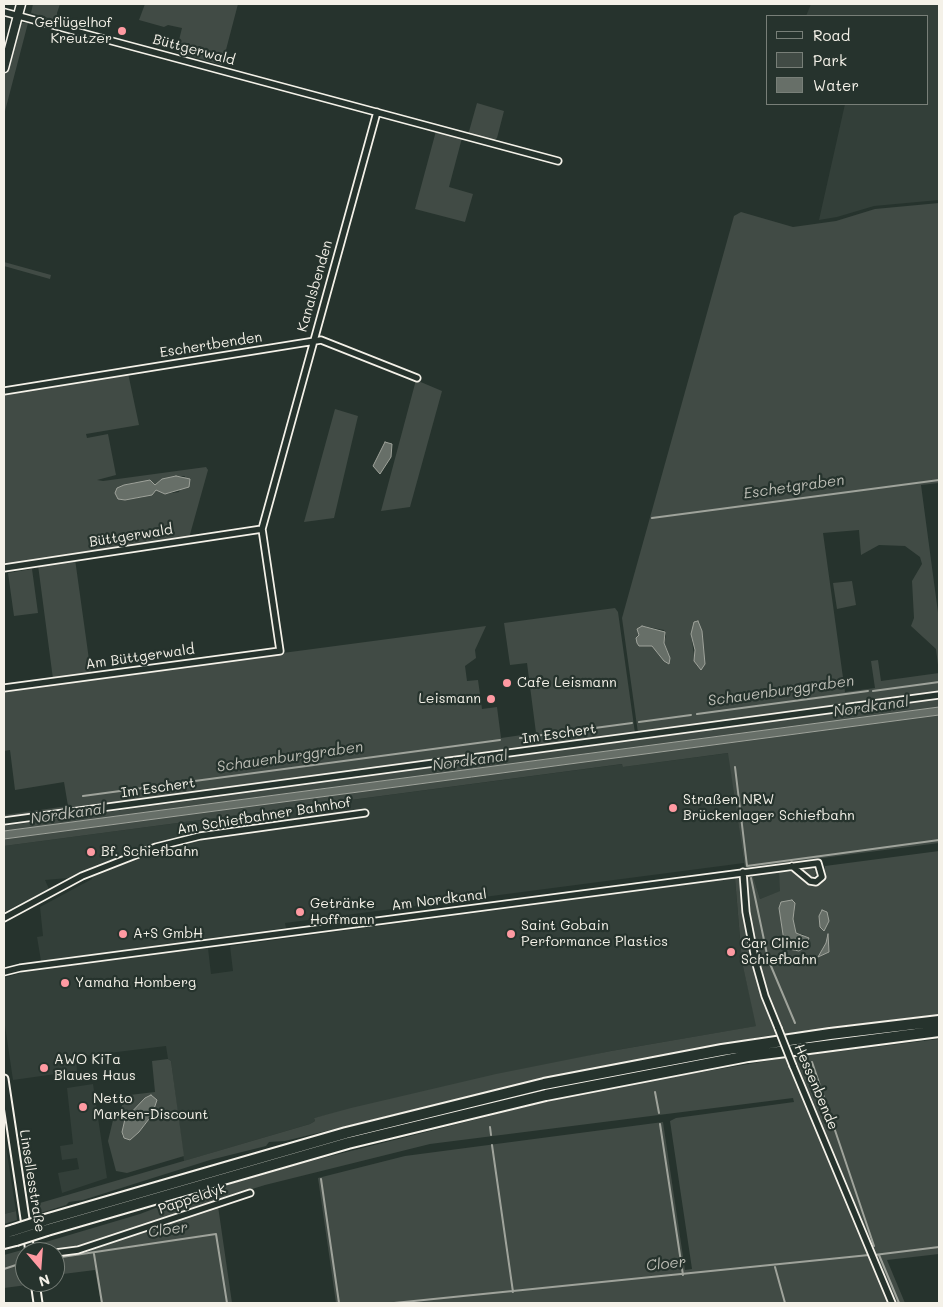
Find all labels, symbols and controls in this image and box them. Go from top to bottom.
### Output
place label: Geflügelhof Kreutzer [34,15,112,48]
legend [766,15,928,105]
marker: Geflügelhof Kreutzer [116,25,128,37]
text: Road [813,25,850,45]
street label: Büttgerwald [151,31,237,69]
text: Park [813,50,847,70]
text: Water [813,75,859,95]
street label: Kanalsbenden [294,238,336,334]
street label: Eschertbenden [159,329,263,361]
water label: Eschetgraben [742,471,846,503]
street label: Büttgerwald [88,521,174,551]
street label: Am Büttgerwald [84,641,196,673]
water label: Schauenburggraben [707,672,855,710]
place label: Cafe Leismann [517,675,617,691]
marker: Cafe Leismann [501,677,513,689]
place label: Leismann [418,691,481,707]
marker: Leismann [485,693,497,705]
water label: Nordkanal [832,693,910,721]
street label: Im Eschert [521,720,597,748]
water label: Schauenburggraben [216,738,364,776]
water label: Nordkanal [431,747,509,775]
street label: Im Eschert [120,774,196,802]
place label: Straßen NRW Brückenlager Schiefbahn [683,792,855,824]
street label: Am Schiefbahner Bahnhof [176,794,352,838]
water label: Nordkanal [29,800,107,828]
marker: Straßen NRW Brückenlager Schiefbahn [667,802,679,814]
place label: Bf. Schiefbahn [101,844,199,860]
marker: Bf. Schiefbahn [85,846,97,858]
street label: Am Nordkanal [390,886,488,914]
place label: Getränke Hoffmann [310,896,375,929]
marker: Getränke Hoffmann [294,906,306,918]
place label: Saint Gobain Performance Plastics [521,918,668,950]
place label: A+S GmbH [133,926,203,942]
marker: A+S GmbH [117,928,129,940]
marker: Saint Gobain Performance Plastics [505,928,517,940]
place label: Car Clinic Schiefbahn [741,936,817,969]
marker: Car Clinic Schiefbahn [725,946,737,958]
place label: Yamaha Homberg [75,975,196,991]
marker: Yamaha Homberg [59,977,71,989]
street label: Hessenbende [790,1042,842,1132]
place label: AWO KiTa Blaues Haus [54,1052,136,1084]
marker: AWO KiTa Blaues Haus [38,1062,50,1074]
place label: Netto Marken-Discount [93,1091,208,1124]
marker: Netto Marken-Discount [77,1101,89,1113]
street label: Linsellesstraße [16,1129,48,1233]
street label: Pappeldyk [156,1180,228,1218]
water label: Cloer [147,1218,189,1242]
north arrow [15,1242,65,1292]
water label: Cloer [645,1253,687,1275]
text: N [36,1270,52,1291]

